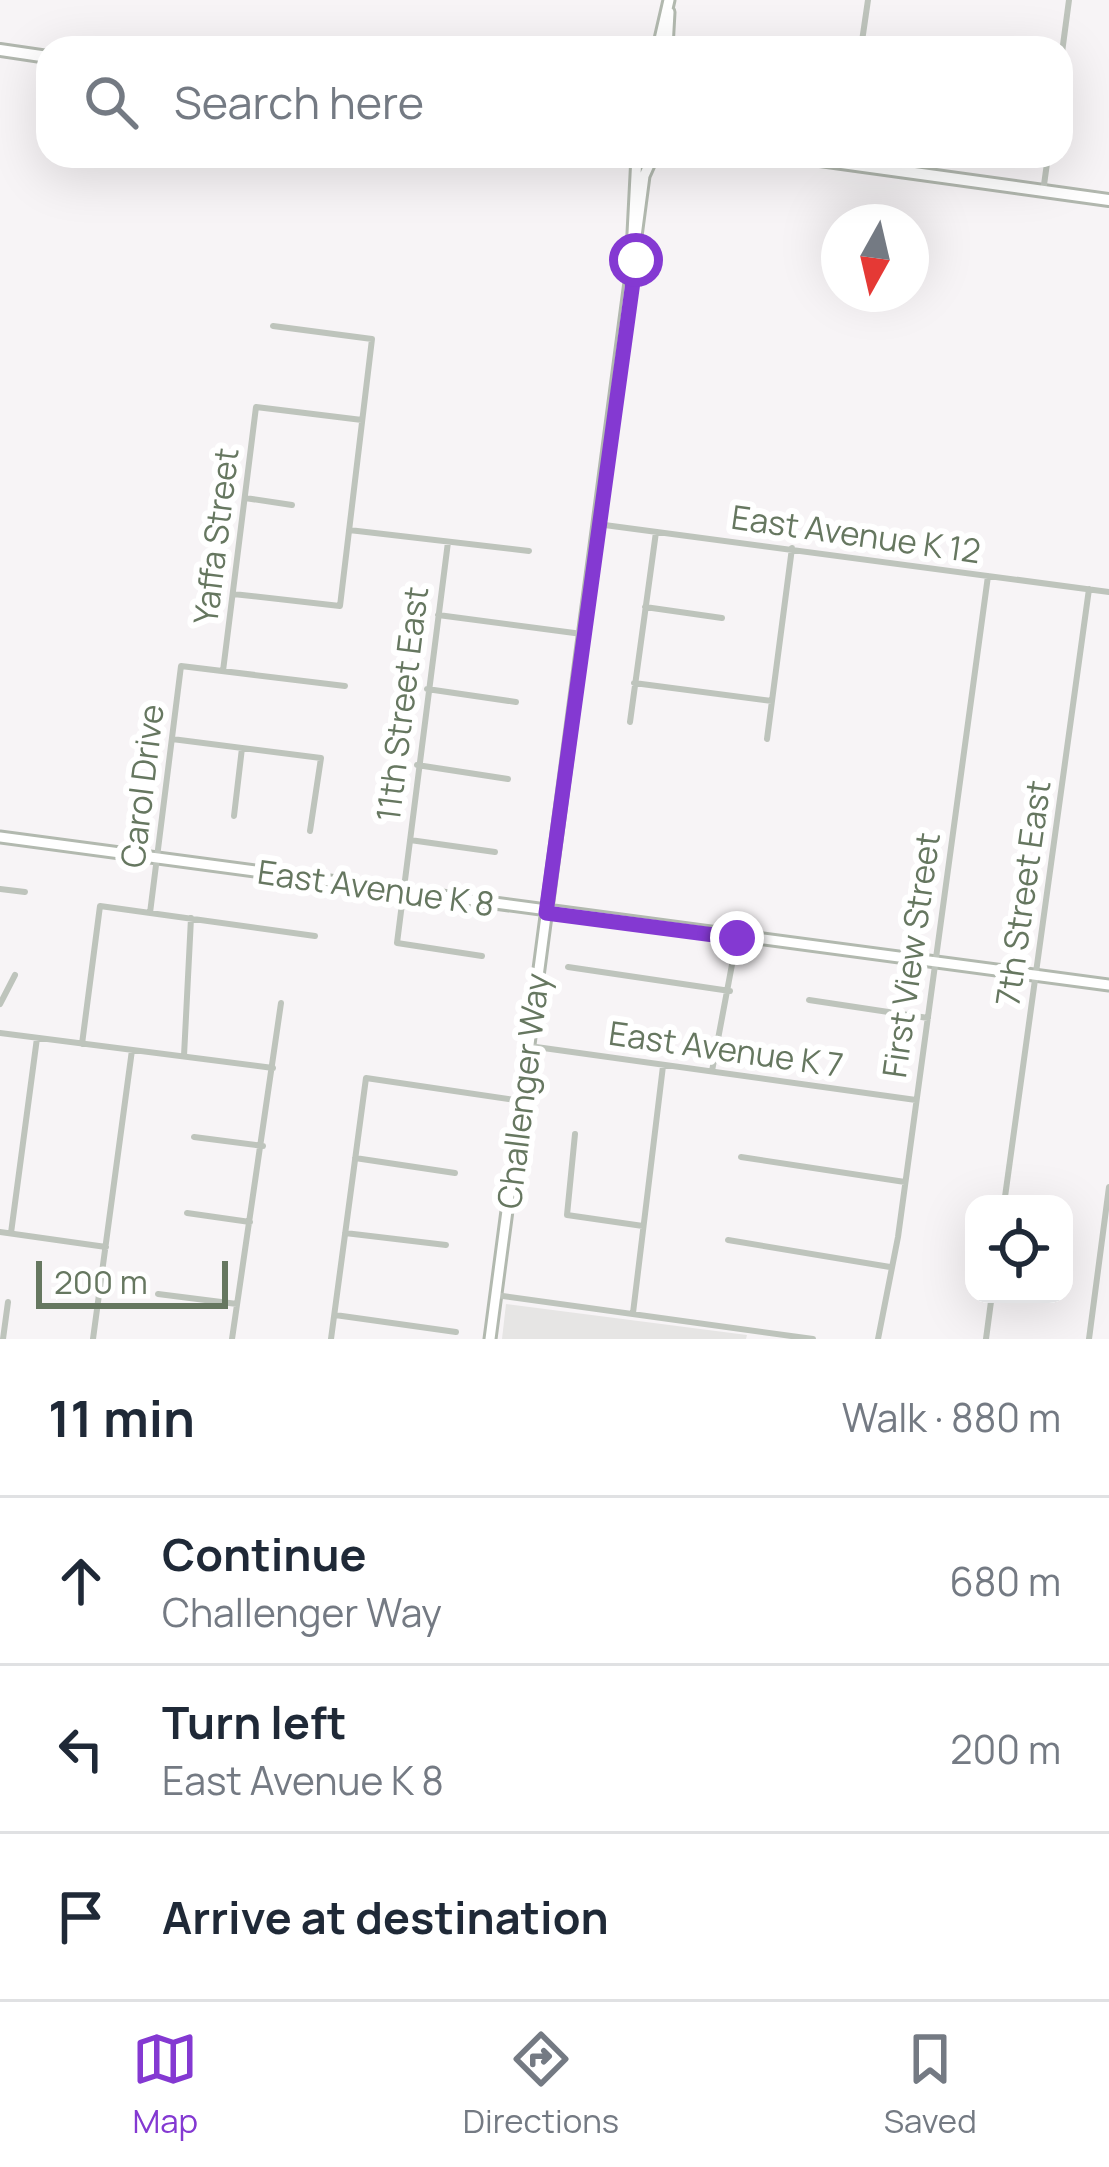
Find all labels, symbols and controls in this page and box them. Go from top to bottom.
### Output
search box [36,36,1073,168]
icon: search [78,69,144,135]
text: Search here [174,71,424,133]
north arrow [821,204,929,312]
route start [609,233,663,287]
street label: Yaffa Street [182,445,249,627]
street label: East Avenue K 12 [729,494,984,573]
street label: 11th Street East [365,584,438,824]
street label: Carol Drive [109,702,174,870]
street label: 7th Street East [984,777,1061,1009]
street label: First View Street [871,829,950,1080]
street label: East Avenue K 8 [255,849,497,926]
route end [710,911,764,965]
street label: Challenger Way [486,971,559,1211]
street label: East Avenue K 7 [606,1010,846,1087]
map controls [965,1195,1073,1303]
button: locate [965,1195,1073,1303]
scale bar [36,1255,228,1308]
text: 200 m [54,1259,148,1304]
text: 11 min [48,1383,195,1452]
text: Walk · 880 m [842,1390,1061,1444]
text: Continue [162,1523,367,1585]
icon: ahead [48,1548,114,1614]
text: 680 m [949,1554,1061,1608]
text: Challenger Way [162,1585,442,1639]
text: Turn left [162,1691,347,1753]
icon: left [48,1716,114,1782]
text: 200 m [950,1722,1061,1776]
text: East Avenue K 8 [162,1753,444,1807]
icon: arrive [48,1884,114,1950]
text: Arrive at destination [162,1886,609,1948]
tab: Map [132,2026,198,2143]
tab: Directions [463,2026,619,2143]
tab: Saved [884,2026,977,2143]

